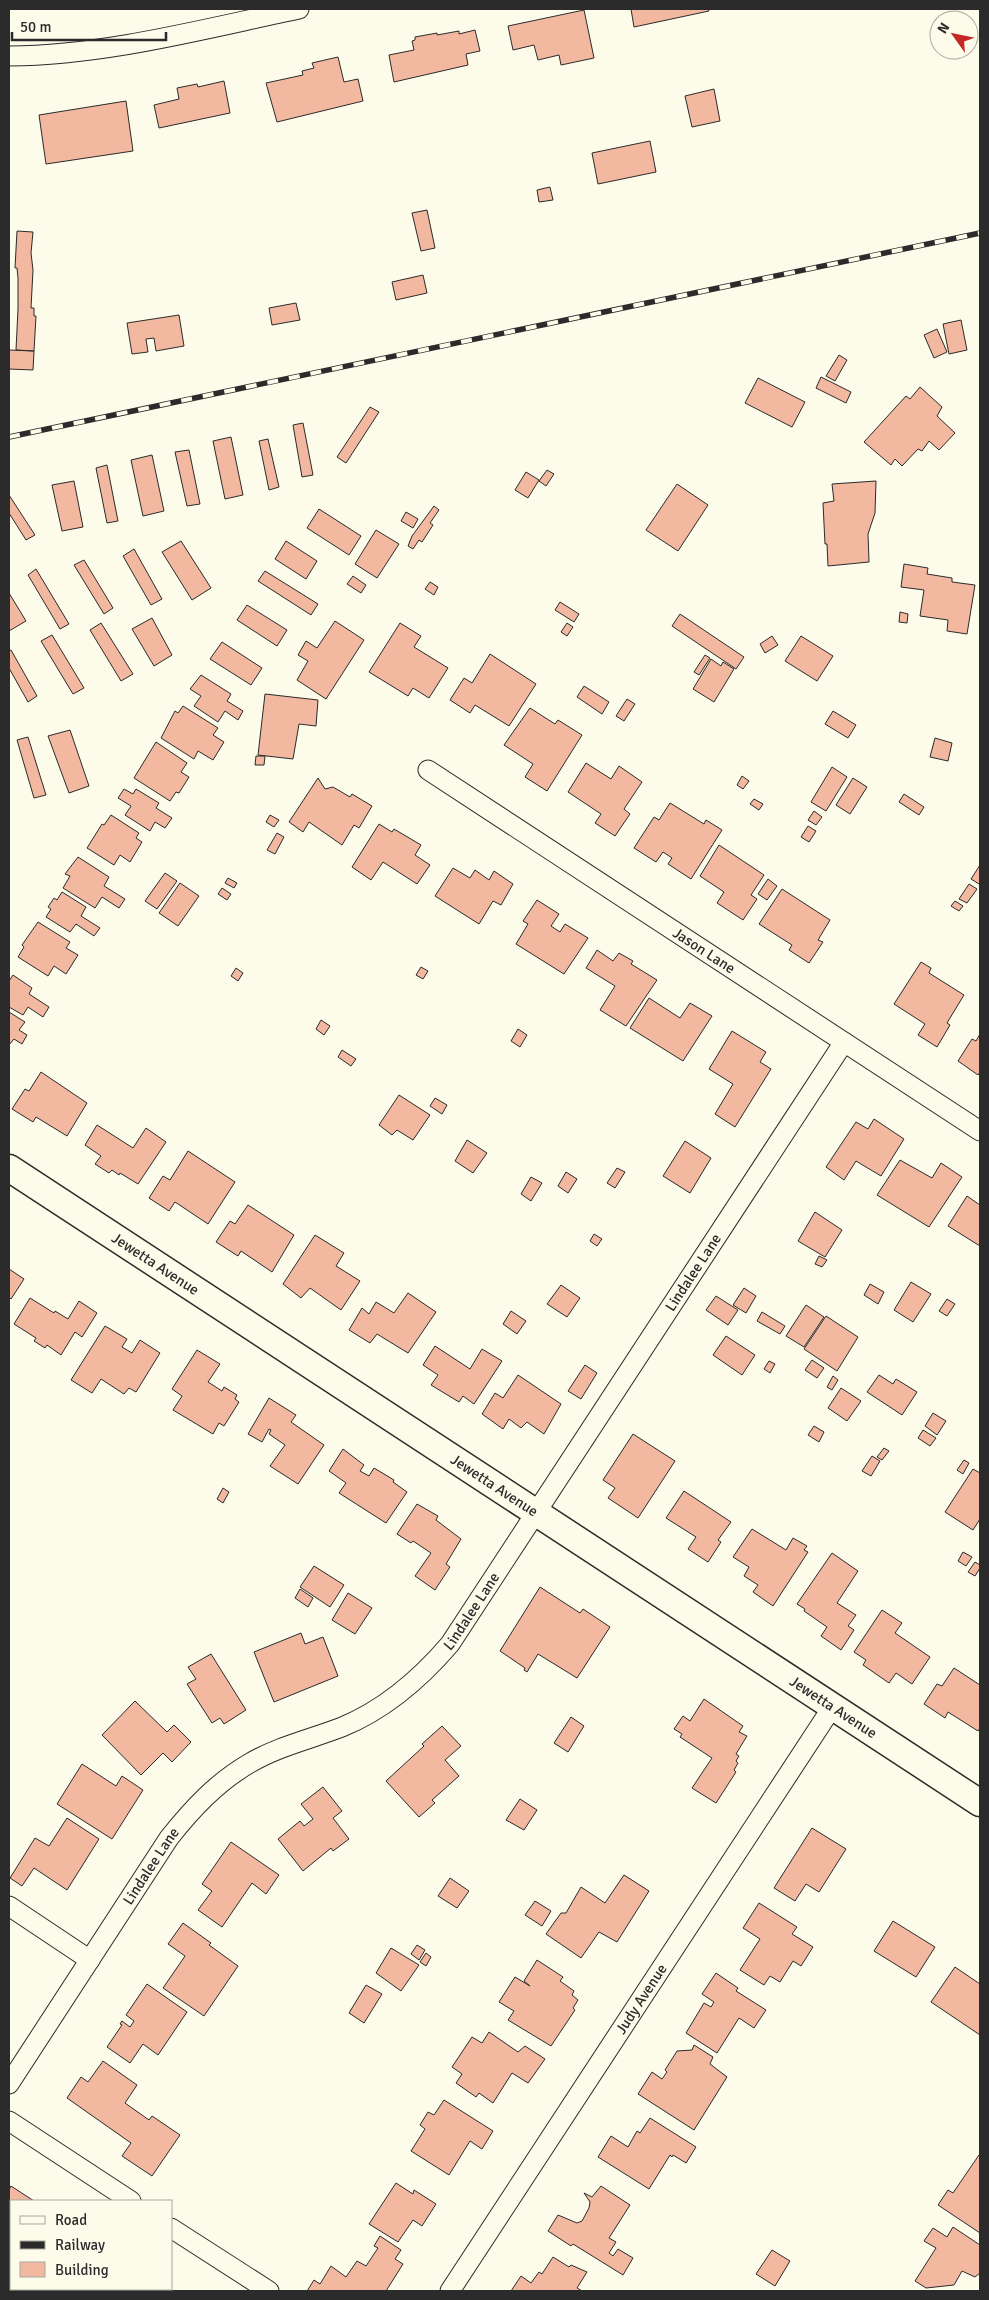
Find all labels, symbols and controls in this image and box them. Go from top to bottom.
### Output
scale bar [12,10,166,42]
north arrow [929,10,979,60]
text: 50 m [20,18,51,36]
text: N [934,19,953,37]
street label: Jason Lane [670,924,739,978]
street label: Jewetta Avenue [108,1229,202,1299]
street label: Lindalee Lane [661,1230,725,1315]
street label: Jewetta Avenue [447,1450,541,1521]
street label: Lindalee Lane [440,1569,503,1654]
street label: Jewetta Avenue [786,1672,880,1742]
street label: Lindalee Lane [119,1824,183,1908]
street label: Judy Avenue [612,1961,671,2037]
legend [10,2200,172,2290]
text: Road [55,2211,87,2229]
text: Railway [55,2236,105,2254]
text: Building [55,2261,109,2279]

